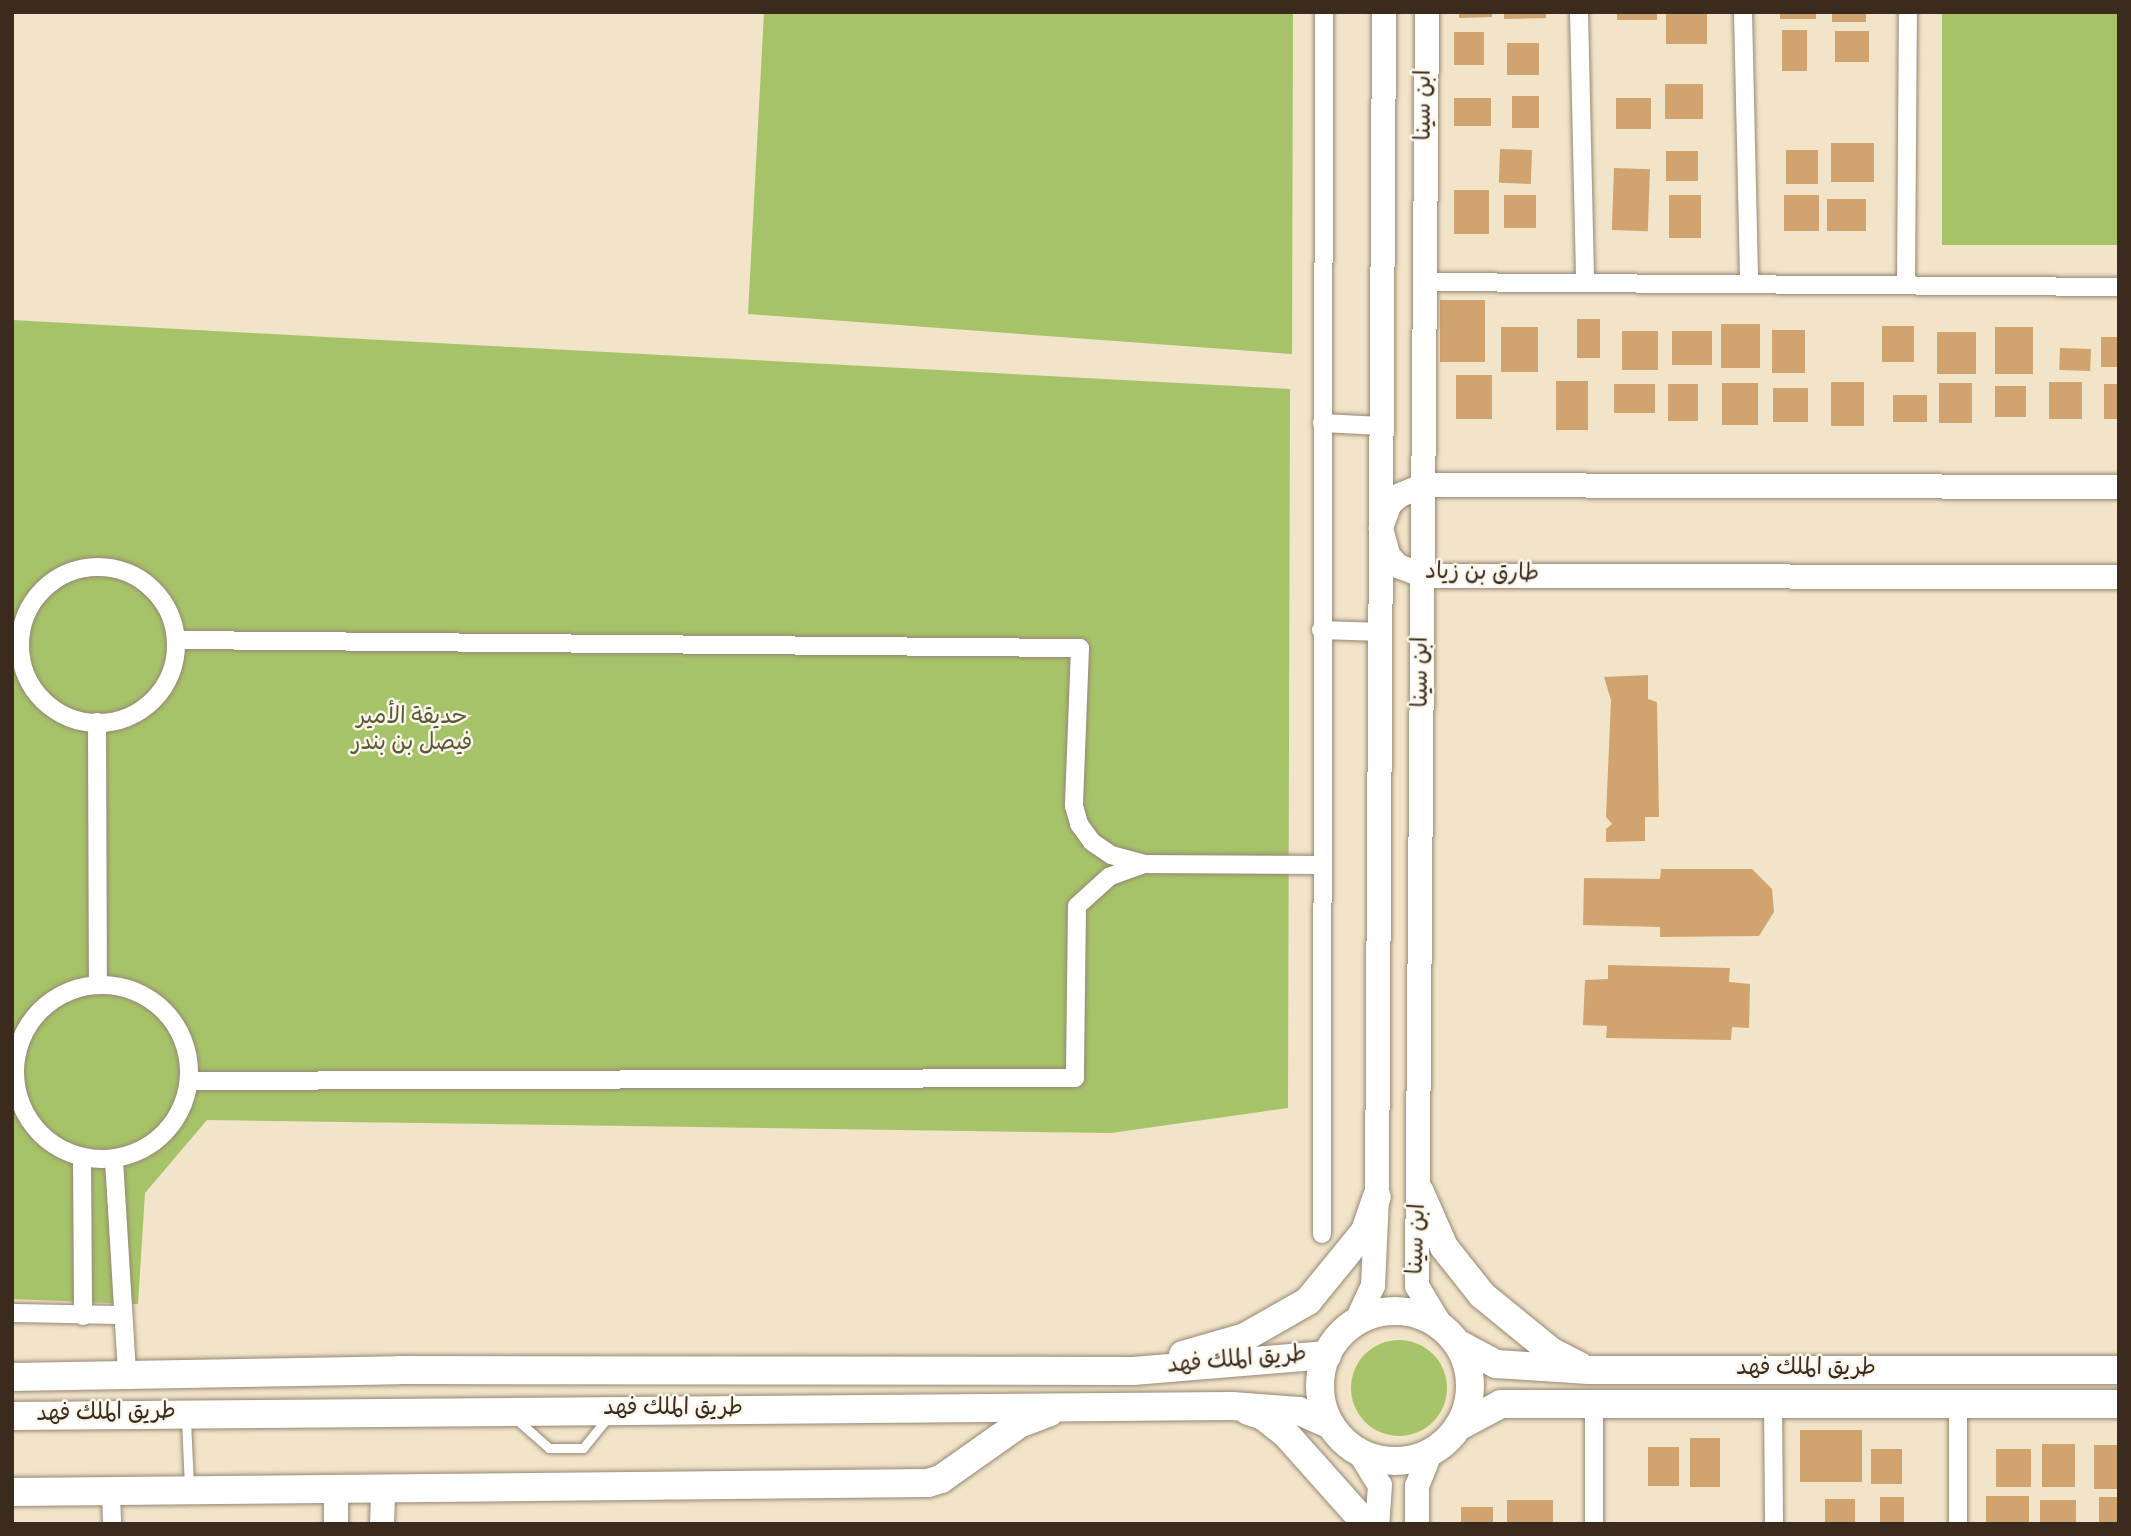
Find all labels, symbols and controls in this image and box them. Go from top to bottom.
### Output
street label: ابن سينا [1412,70,1440,140]
street label: طارق بن زياد [1425,560,1539,590]
street label: ابن سينا [1409,637,1437,707]
park label: حديقة الأمير فيصل بن بندر [352,705,472,759]
street label: ابن سينا [1404,1203,1434,1275]
street label: طريق الملك فهد [1166,1342,1308,1382]
street label: طريق الملك فهد [1736,1356,1876,1384]
street label: طريق الملك فهد [603,1396,743,1424]
street label: طريق الملك فهد [36,1400,176,1430]

